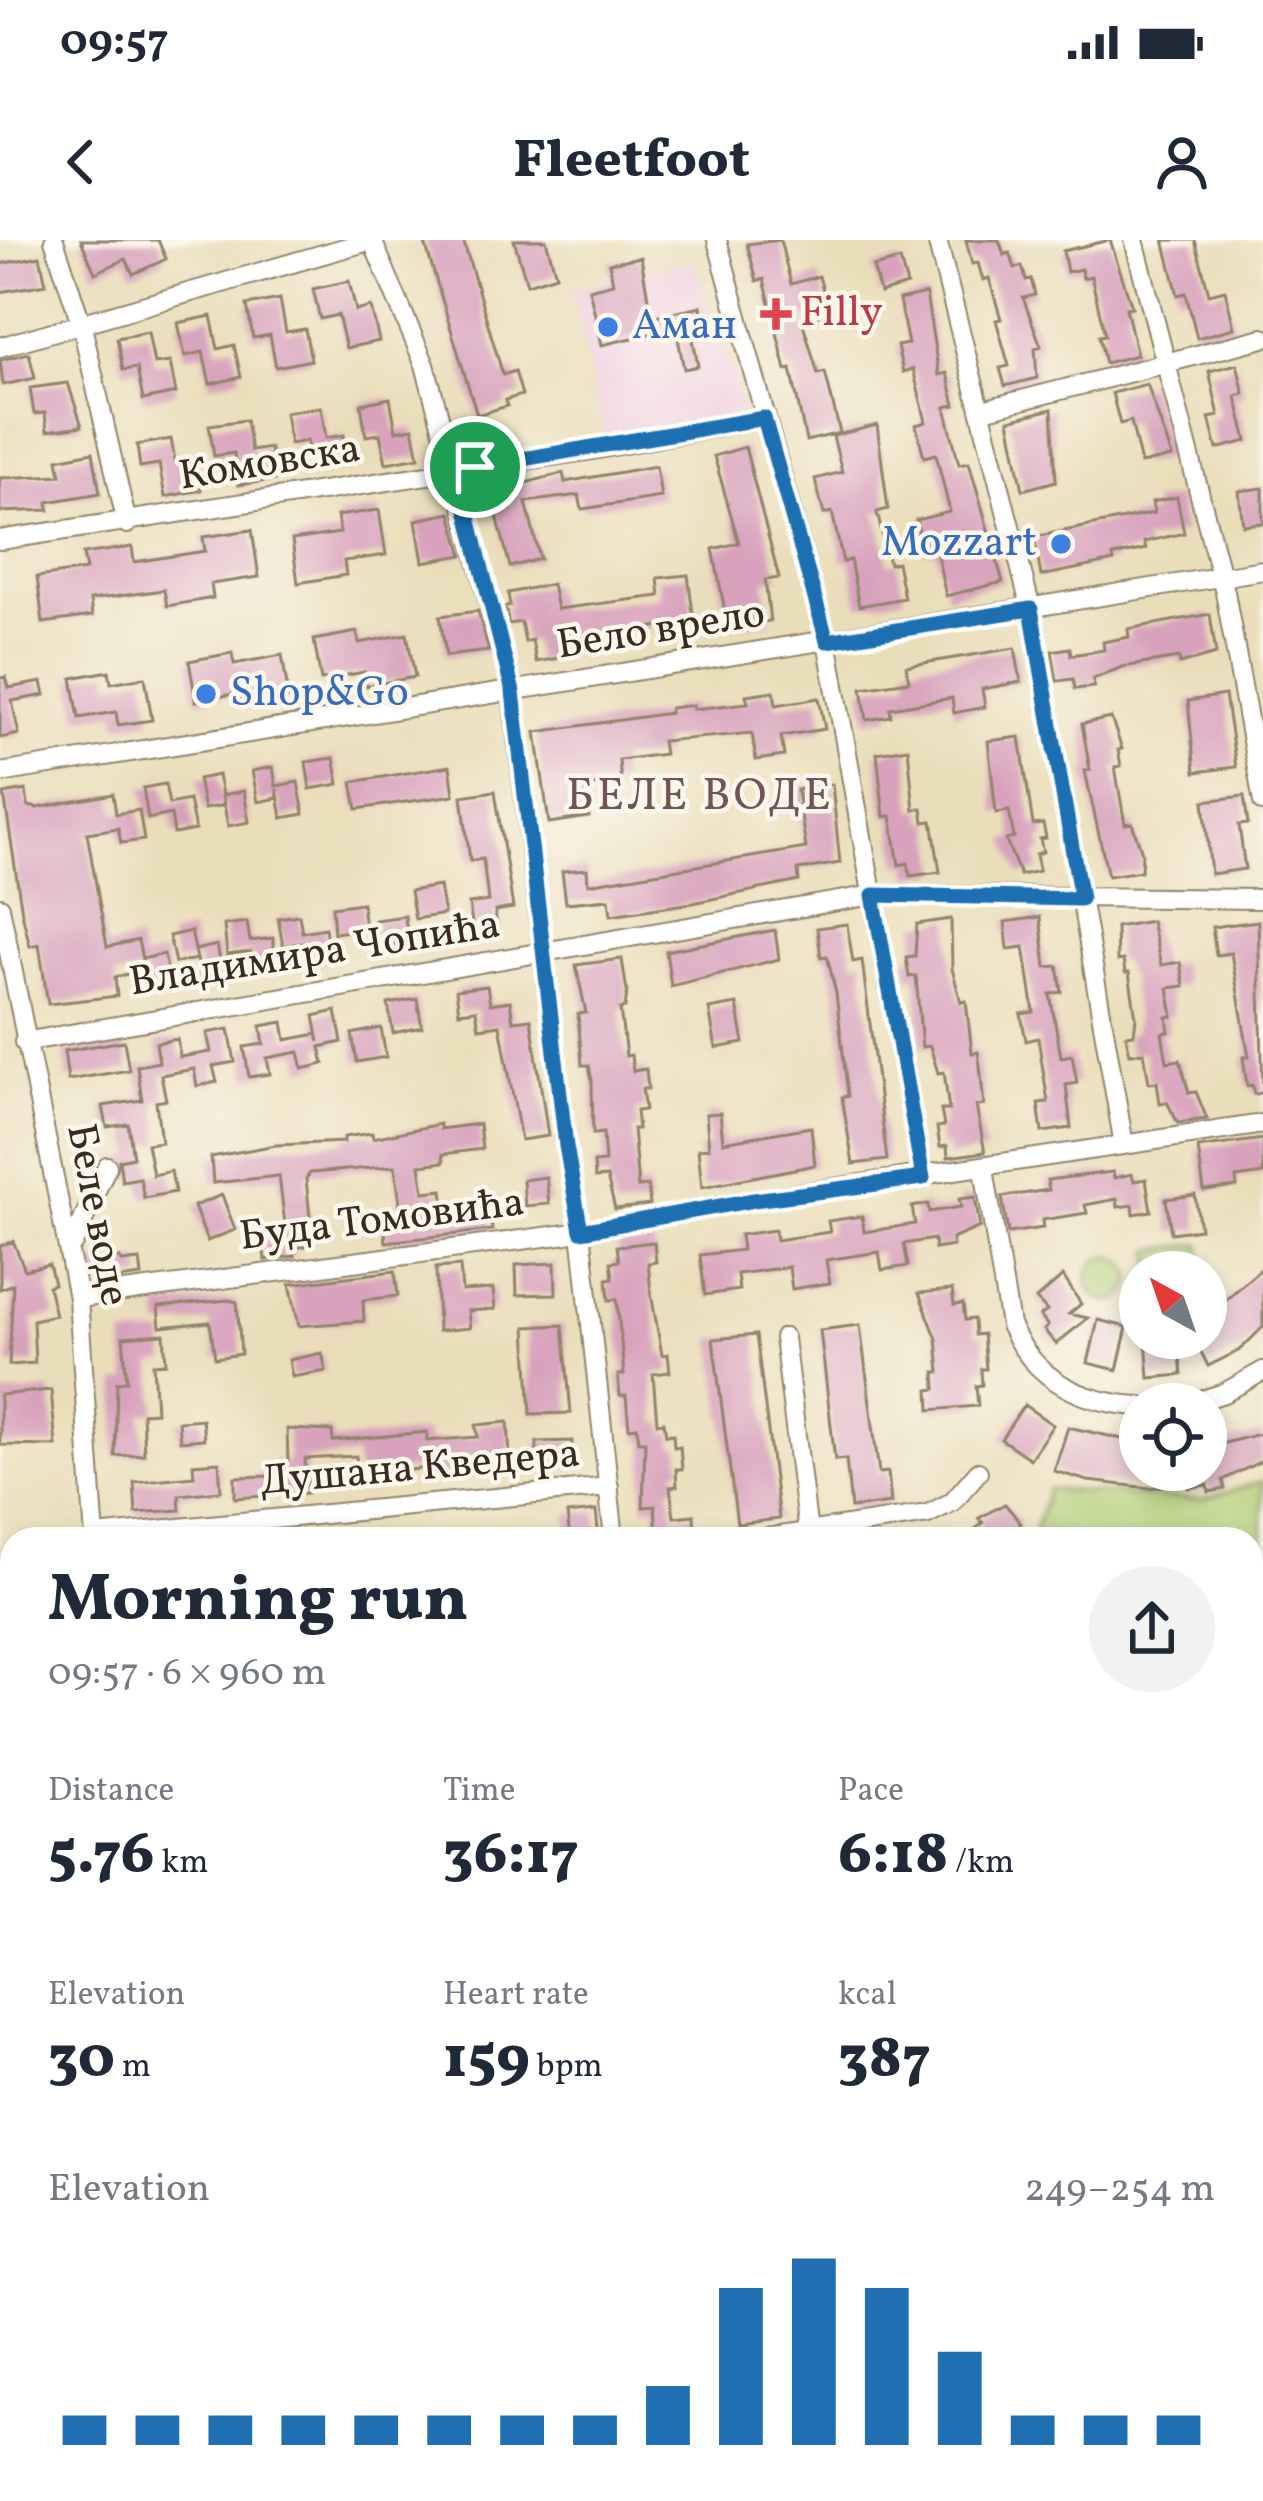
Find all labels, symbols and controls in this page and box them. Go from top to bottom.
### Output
text: 09:57 [60,11,169,74]
text: Fleetfoot [513,125,750,200]
icon: back [48,129,114,195]
icon: person [1149,129,1215,195]
place label: Filly [800,285,883,344]
place label: Аман [632,298,737,357]
marker: Filly [763,301,789,327]
marker: Аман [595,314,621,340]
pin [424,416,526,518]
street label: Комовска [175,421,365,507]
icon: arrive [442,434,508,500]
place label: Mozzart [881,515,1037,574]
marker: Mozzart [1048,531,1074,557]
street label: Бело врело [553,585,769,677]
place label: Shop&Go [230,665,409,724]
marker: Shop&Go [193,681,219,707]
district label: БЕЛЕ ВОДЕ [566,766,834,829]
street label: Владимира Чопића [125,897,505,1013]
street label: Беле воде [49,1119,143,1311]
street label: Буда Томовића [236,1174,528,1268]
north arrow [1119,1251,1227,1359]
map controls [1119,1251,1227,1491]
button: locate [1119,1383,1227,1491]
street label: Душана Кведера [258,1426,582,1512]
text: Morning run [48,1556,469,1648]
button: share [1089,1566,1215,1692]
text: 09:57 · 6 × 960 m [48,1647,326,1701]
text: Distance [48,1769,174,1815]
text: Time [443,1769,515,1815]
text: Pace [838,1769,904,1815]
text: 5.76 [48,1815,155,1898]
text: 36:17 [443,1815,579,1898]
text: 6:18 [838,1815,948,1898]
text: km [155,1841,208,1887]
text: /km [948,1841,1014,1887]
text: Elevation [48,1973,185,2019]
text: Heart rate [443,1973,589,2019]
text: kcal [838,1973,897,2019]
text: 30 [48,2019,115,2102]
text: 159 [443,2019,530,2102]
text: 387 [838,2019,931,2102]
text: m [115,2045,151,2091]
text: bpm [530,2045,603,2091]
text: Elevation [48,2163,210,2217]
text: 249–254 m [1024,2163,1215,2217]

